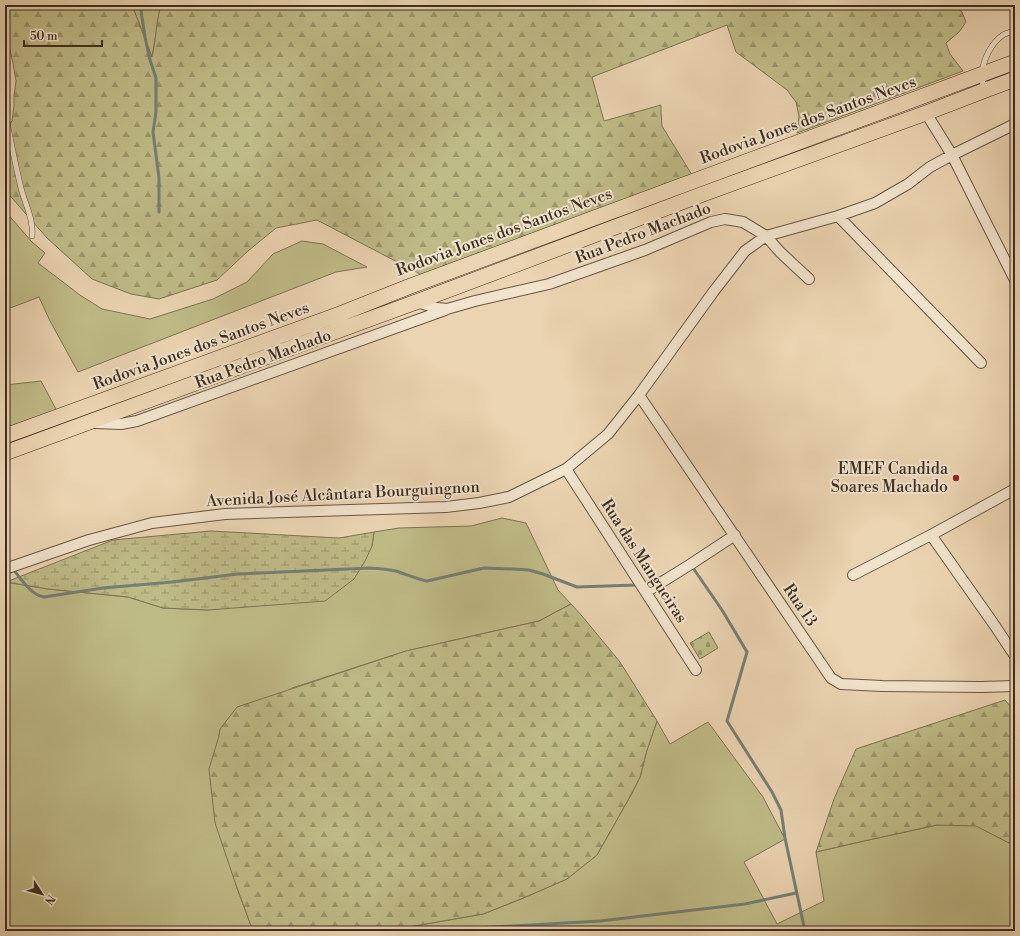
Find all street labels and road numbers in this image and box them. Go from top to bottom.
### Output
street label: Rodovia Jones dos Santos Neves [697,72,919,168]
street label: Rodovia Jones dos Santos Neves [393,184,615,280]
street label: Rua Pedro Machado [572,198,714,268]
street label: Rodovia Jones dos Santos Neves [90,298,312,394]
street label: Rua Pedro Machado [192,325,334,393]
street label: Avenida José Alcântara Bourguingnon [205,477,481,511]
street label: Rua das Mangueiras [597,495,691,627]
street label: Rua 13 [778,580,822,630]

